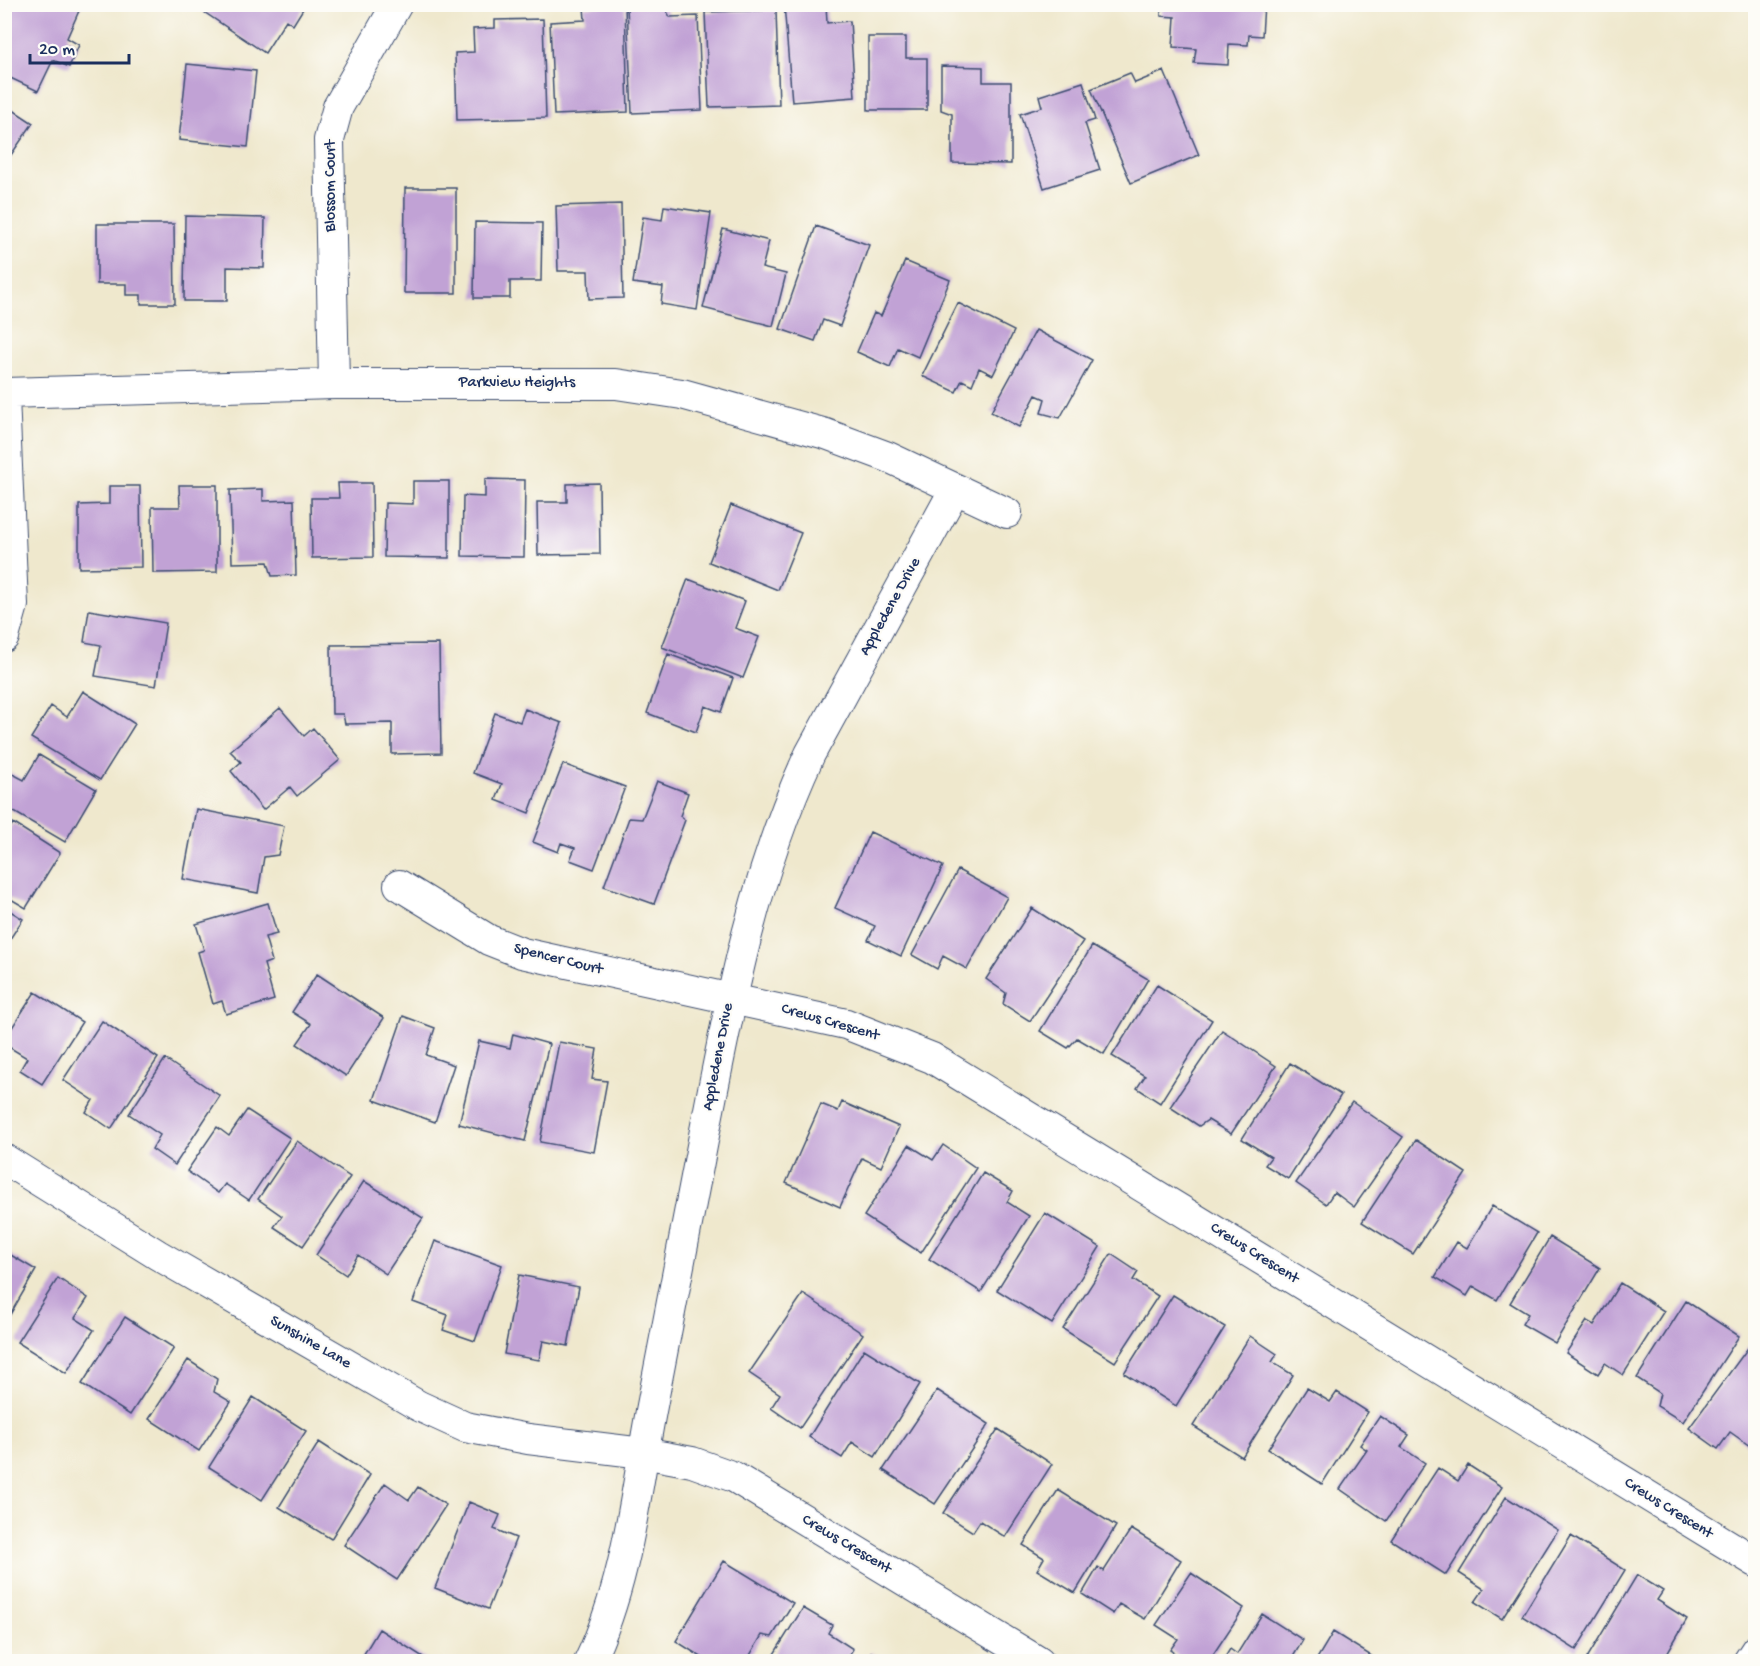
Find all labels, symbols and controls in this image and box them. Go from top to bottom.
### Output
scale bar [30,27,129,65]
text: 20 m [39,40,75,61]
street label: Blossom Court [322,139,341,233]
street label: Parkview Heights [458,374,576,393]
street label: Appledene Drive [856,554,926,659]
street label: Spencer Court [512,940,606,981]
street label: Crews Crescent [779,1000,883,1046]
street label: Appledene Drive [699,1001,739,1112]
street label: Crews Crescent [1206,1219,1303,1290]
street label: Sunshine Lane [266,1312,355,1374]
street label: Crews Crescent [1620,1474,1717,1545]
street label: Crews Crescent [798,1511,895,1580]

